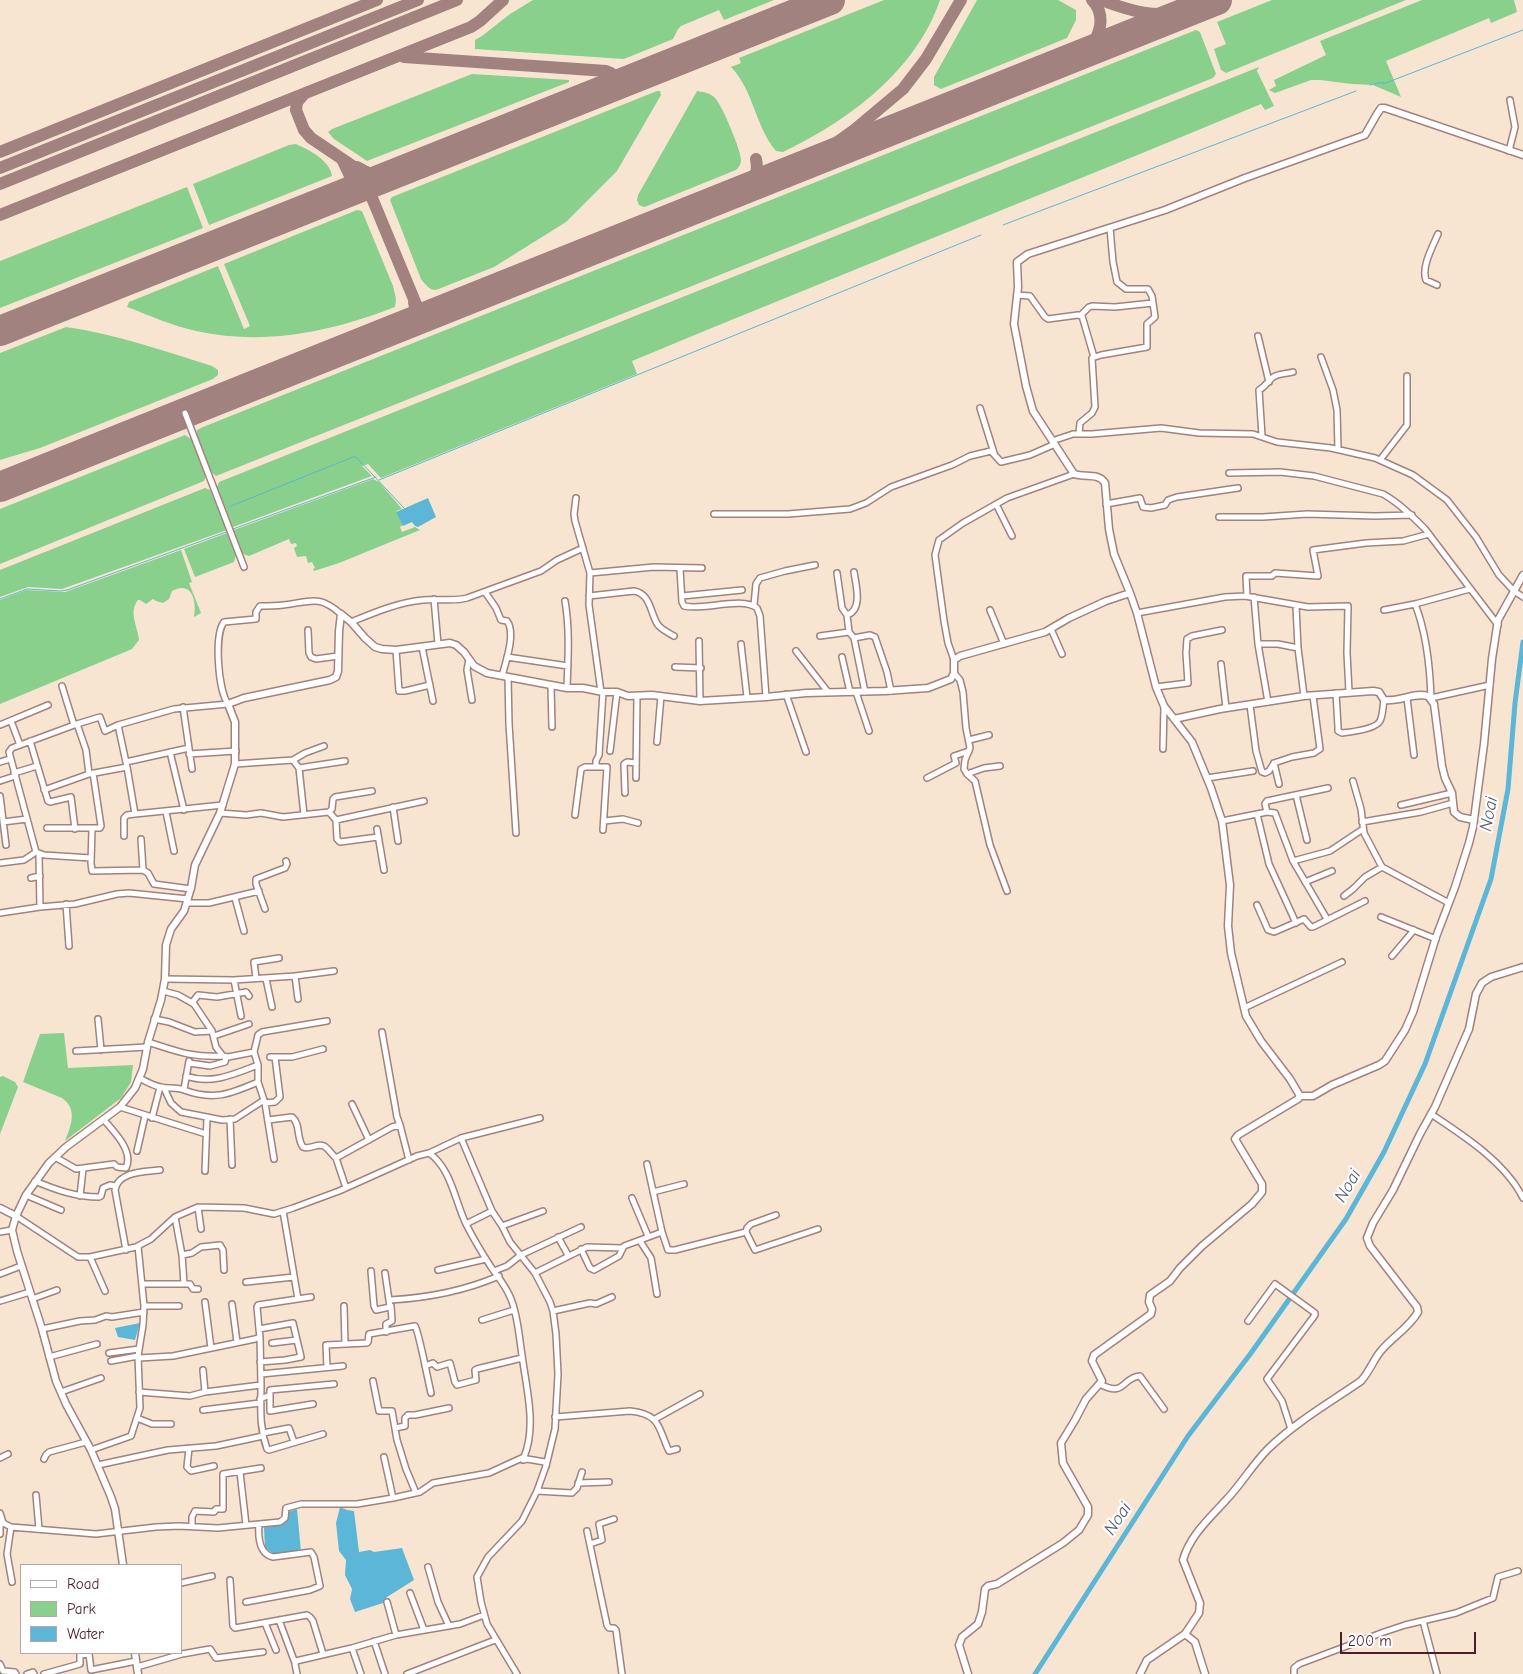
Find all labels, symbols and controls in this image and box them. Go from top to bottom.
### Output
water label: Noai [1475,795,1503,833]
water label: Noai [1330,1166,1366,1206]
water label: Noai [1099,1499,1137,1539]
legend [20,1564,182,1654]
text: Road [67,1575,99,1593]
text: Park [67,1600,96,1618]
scale bar [1343,1622,1479,1654]
text: Water [67,1625,104,1643]
text: 200 m [1348,1632,1392,1650]

